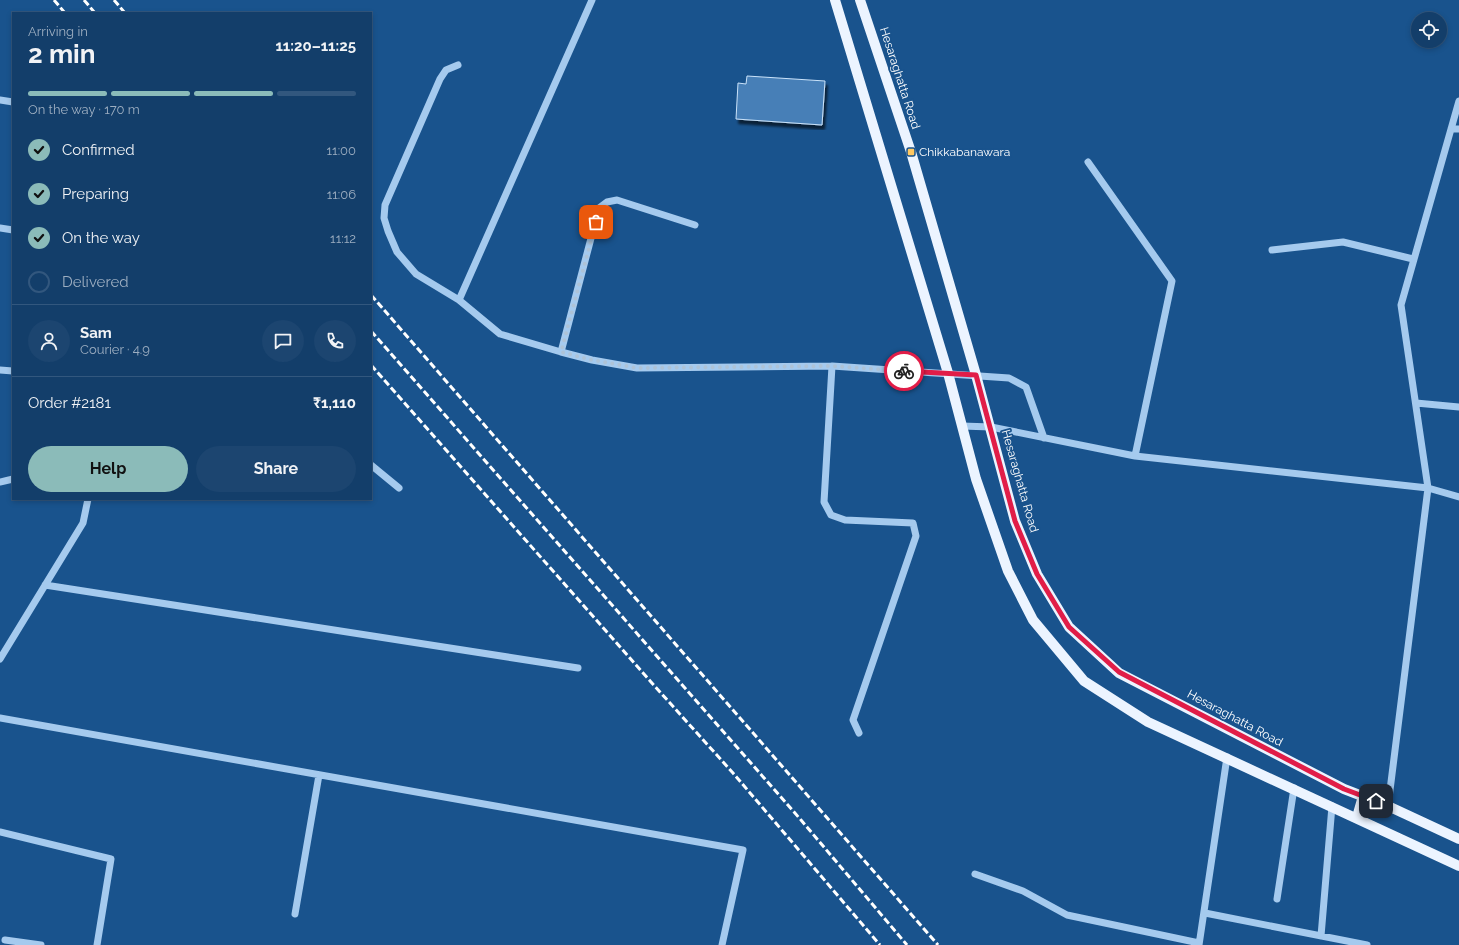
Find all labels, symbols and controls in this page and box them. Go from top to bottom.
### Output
map controls [1411,12,1447,48]
button: locate [1411,12,1447,48]
text: Arriving in [28,24,88,39]
street label: Hesaraghatta Road [877,25,923,131]
text: 11:20–11:25 [275,37,356,55]
text: 2 min [28,39,95,69]
text: On the way · 170 m [28,102,140,117]
icon: check [28,139,50,161]
text: Confirmed [62,141,135,159]
text: 11:00 [327,143,356,158]
place label: Chikkabanawara [919,145,1010,159]
marker: Chikkabanawara [906,147,916,157]
icon: check [28,183,50,205]
text: Preparing [62,185,129,203]
text: 11:06 [327,187,356,202]
pin [579,205,613,239]
icon: bag [585,211,607,233]
icon: check [28,227,50,249]
text: On the way [62,229,140,247]
text: 11:12 [330,231,356,246]
text: Delivered [62,273,129,291]
button: person [28,320,70,362]
button: chat [262,320,304,362]
button: phone [314,320,356,362]
text: Sam [80,324,112,342]
text: Courier · 4.9 [80,342,150,357]
courier [884,351,924,391]
icon: bike [893,360,915,382]
text: Order #2181 [28,394,111,412]
text: ₹1,110 [313,394,356,412]
street label: Hesaraghatta Road [999,428,1041,534]
button: Help [28,446,188,492]
button: Share [196,446,356,492]
street label: Hesaraghatta Road [1185,687,1285,749]
pin [1359,784,1393,818]
icon: home [1365,790,1387,812]

